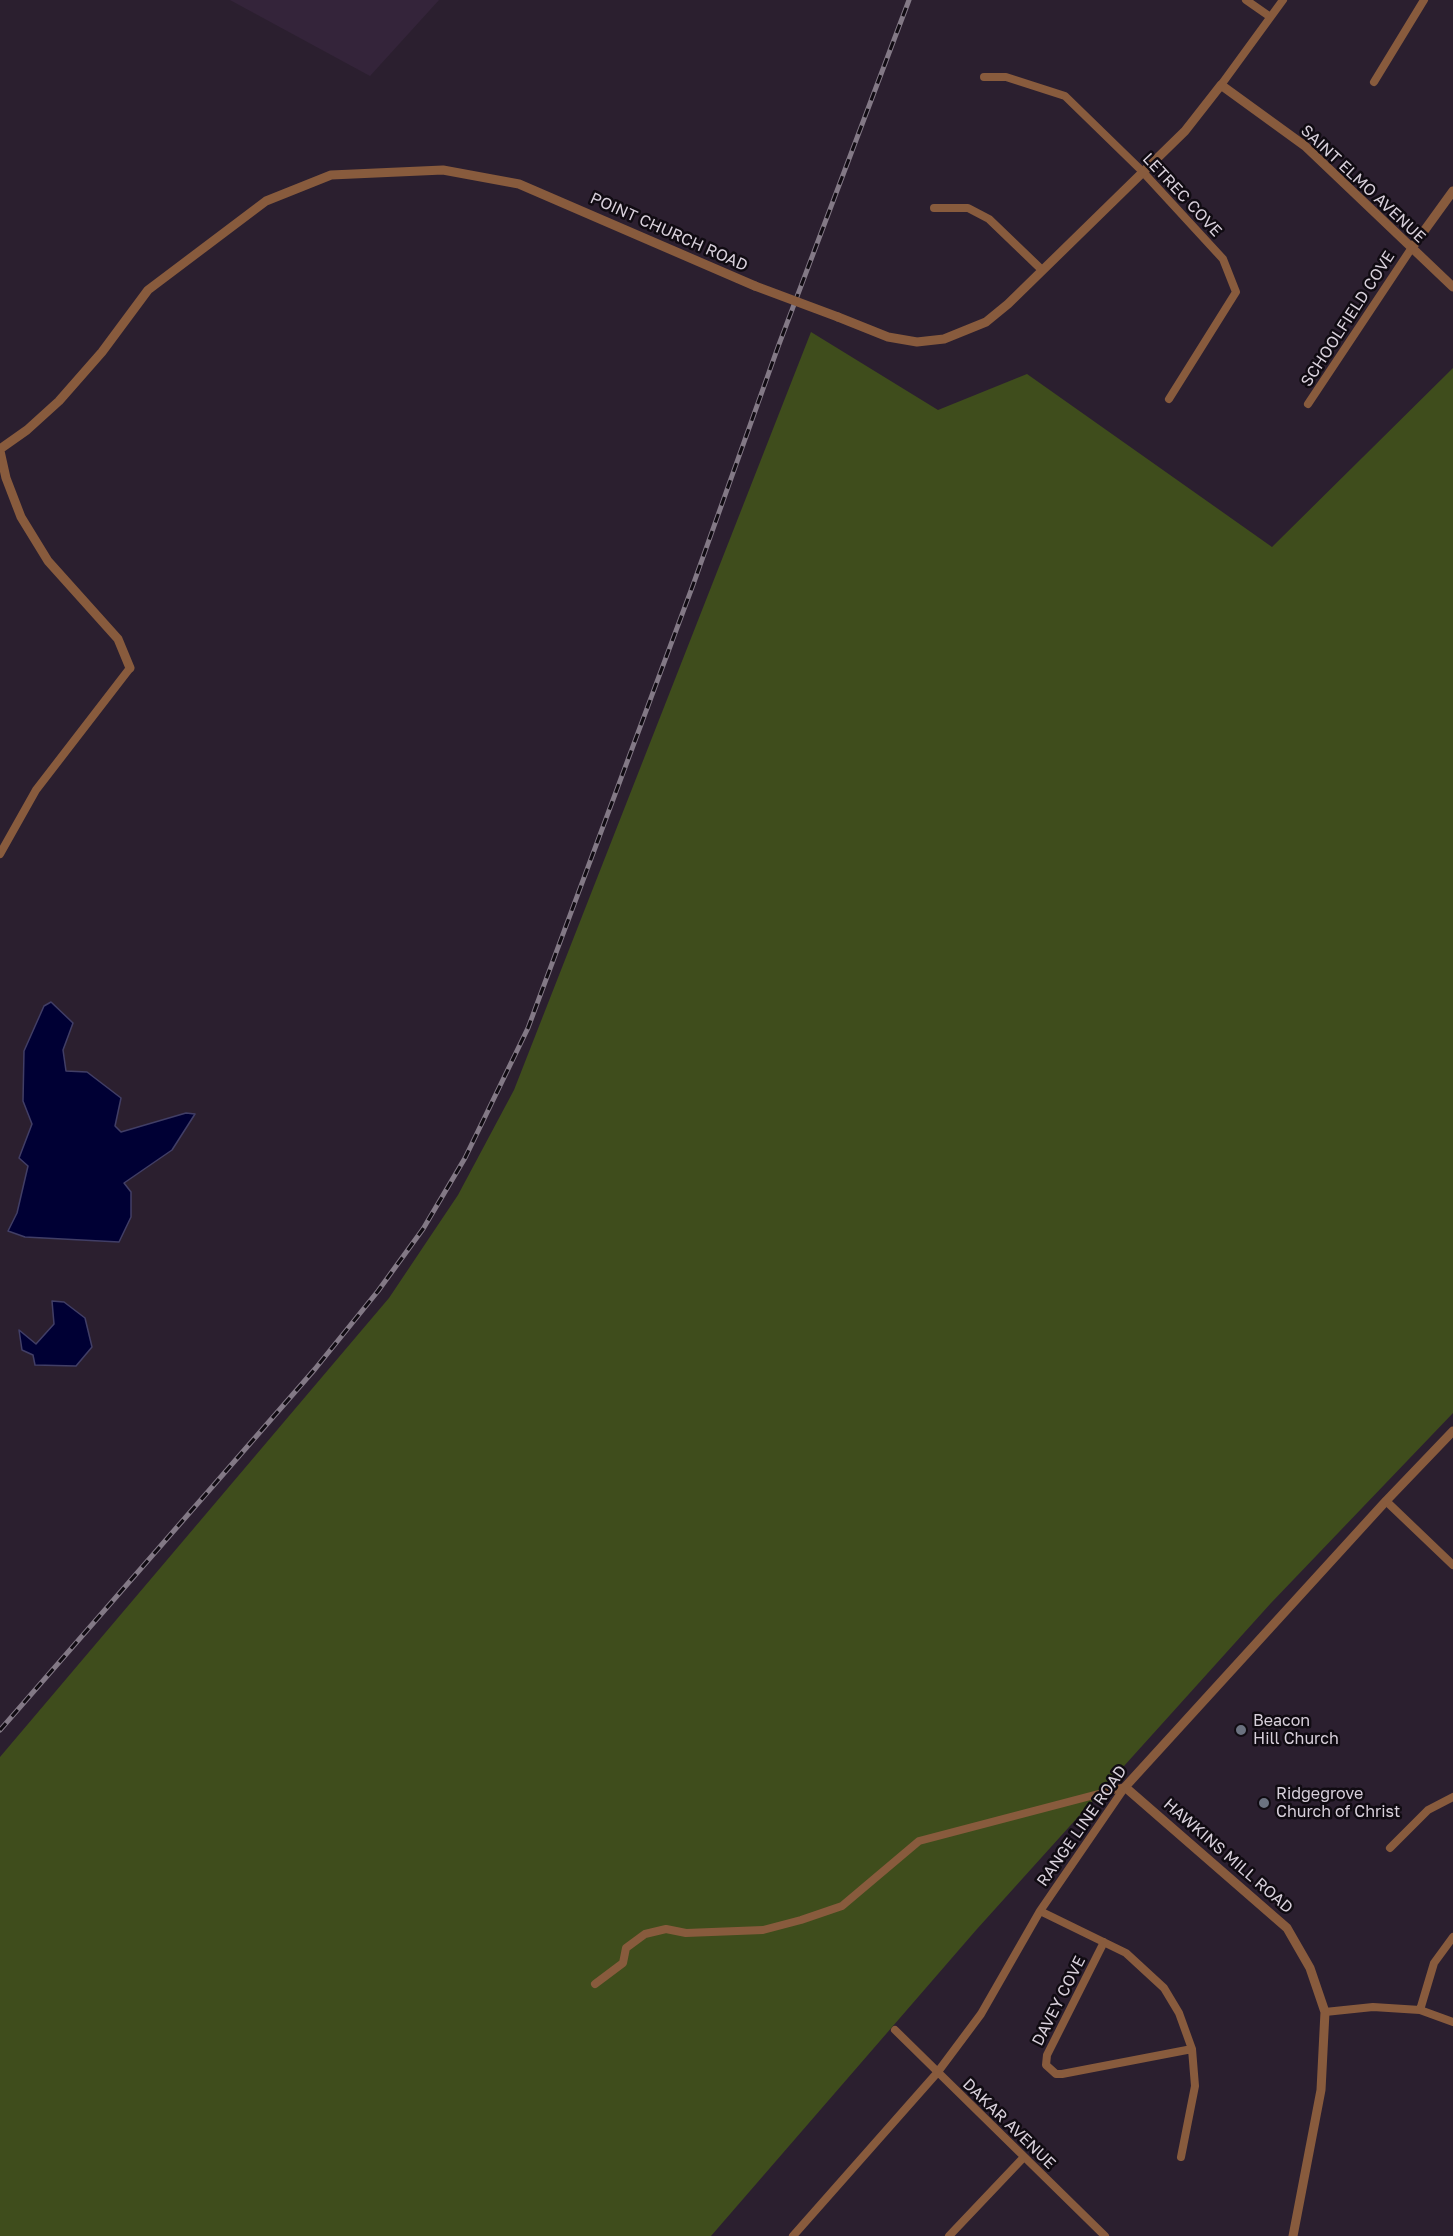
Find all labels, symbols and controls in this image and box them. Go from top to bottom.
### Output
street label: SAINT ELMO AVENUE [1297,121,1429,247]
street label: LETREC COVE [1138,149,1226,241]
street label: POINT CHURCH ROAD [587,189,751,275]
street label: SCHOOLFIELD COVE [1297,248,1399,390]
place label: Beacon Hill Church [1253,1711,1339,1749]
marker: Beacon Hill Church [1234,1723,1248,1737]
street label: RANGE LINE ROAD [1033,1762,1131,1890]
place label: Ridgegrove Church of Christ [1276,1784,1400,1822]
street label: HAWKINS MILL ROAD [1159,1795,1297,1917]
marker: Ridgegrove Church of Christ [1257,1796,1271,1810]
street label: DAVEY COVE [1028,1953,1090,2049]
street label: DAKAR AVENUE [958,2075,1060,2173]

